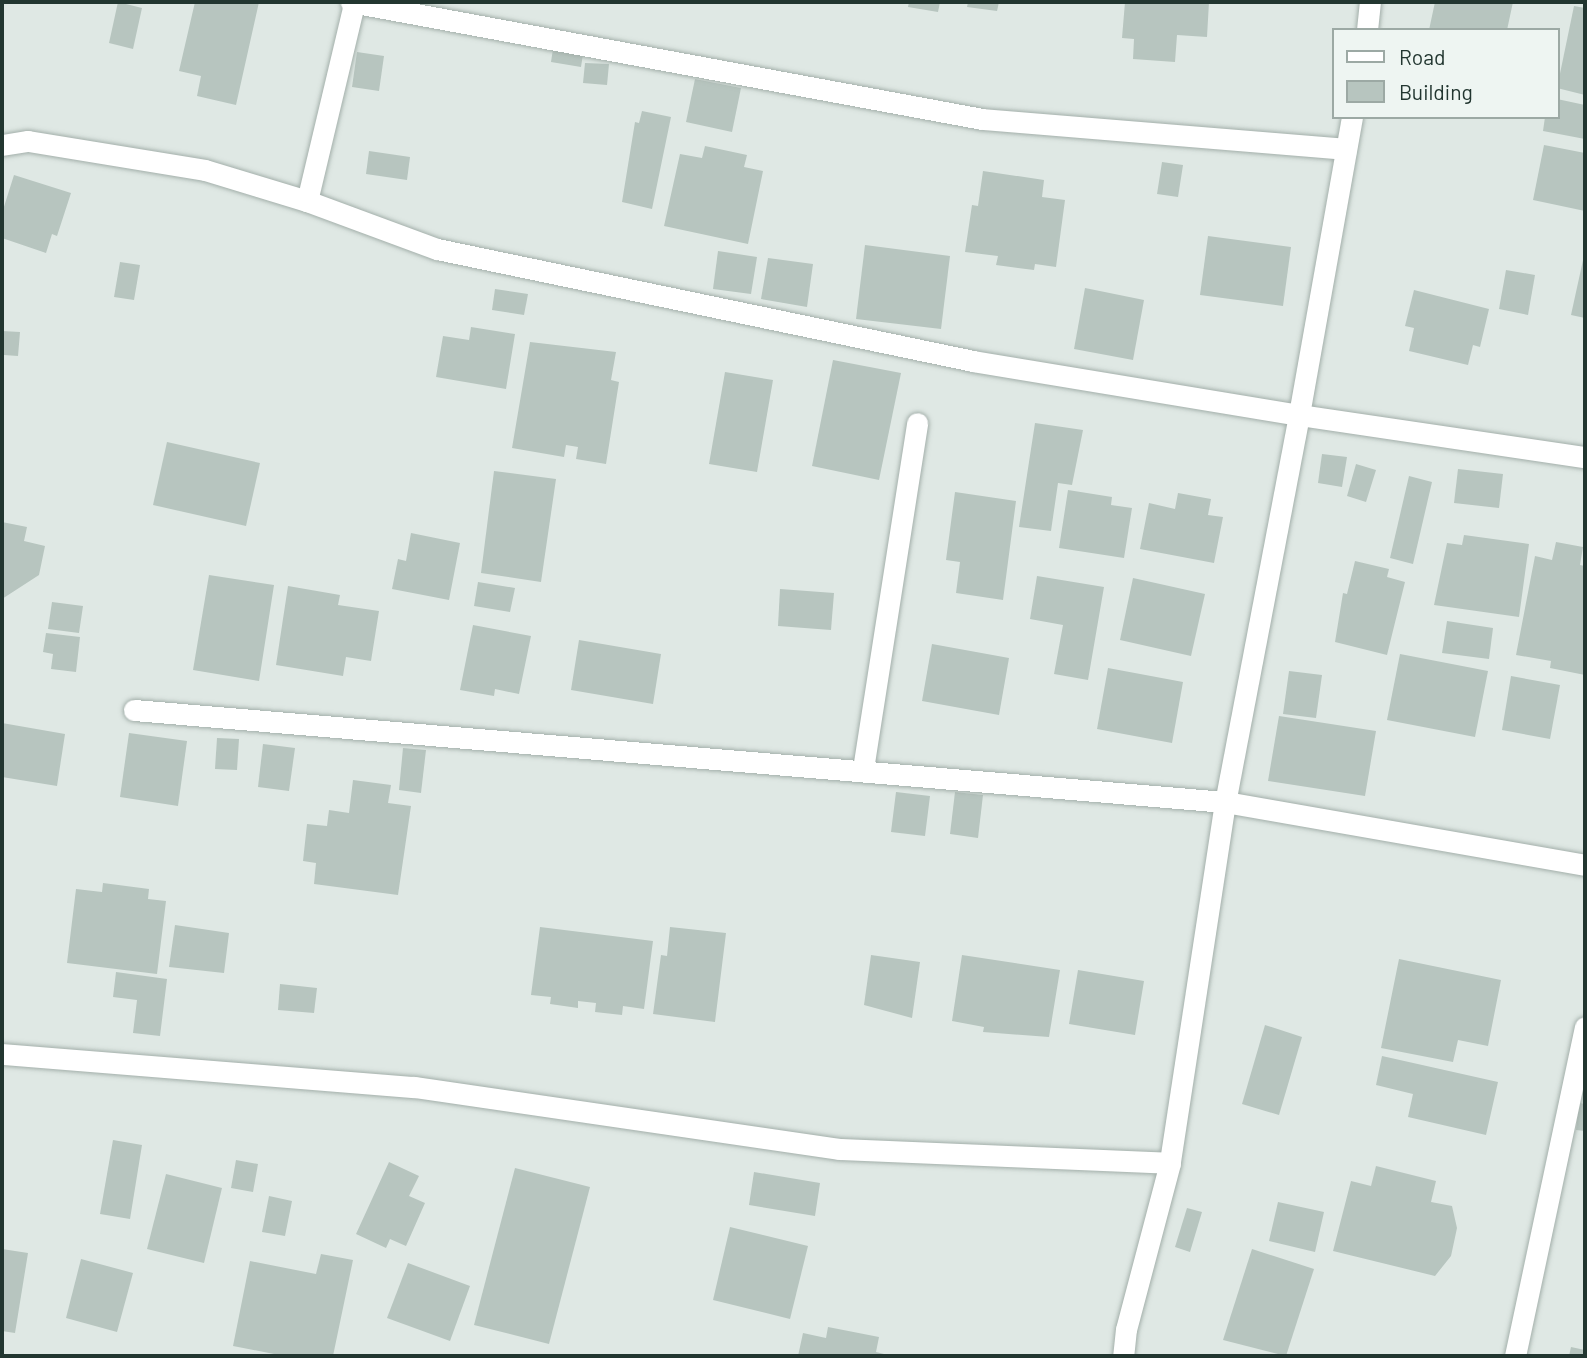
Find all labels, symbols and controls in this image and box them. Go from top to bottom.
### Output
legend [1332,28,1559,119]
text: Road [1399,44,1445,69]
text: Building [1399,79,1473,104]

